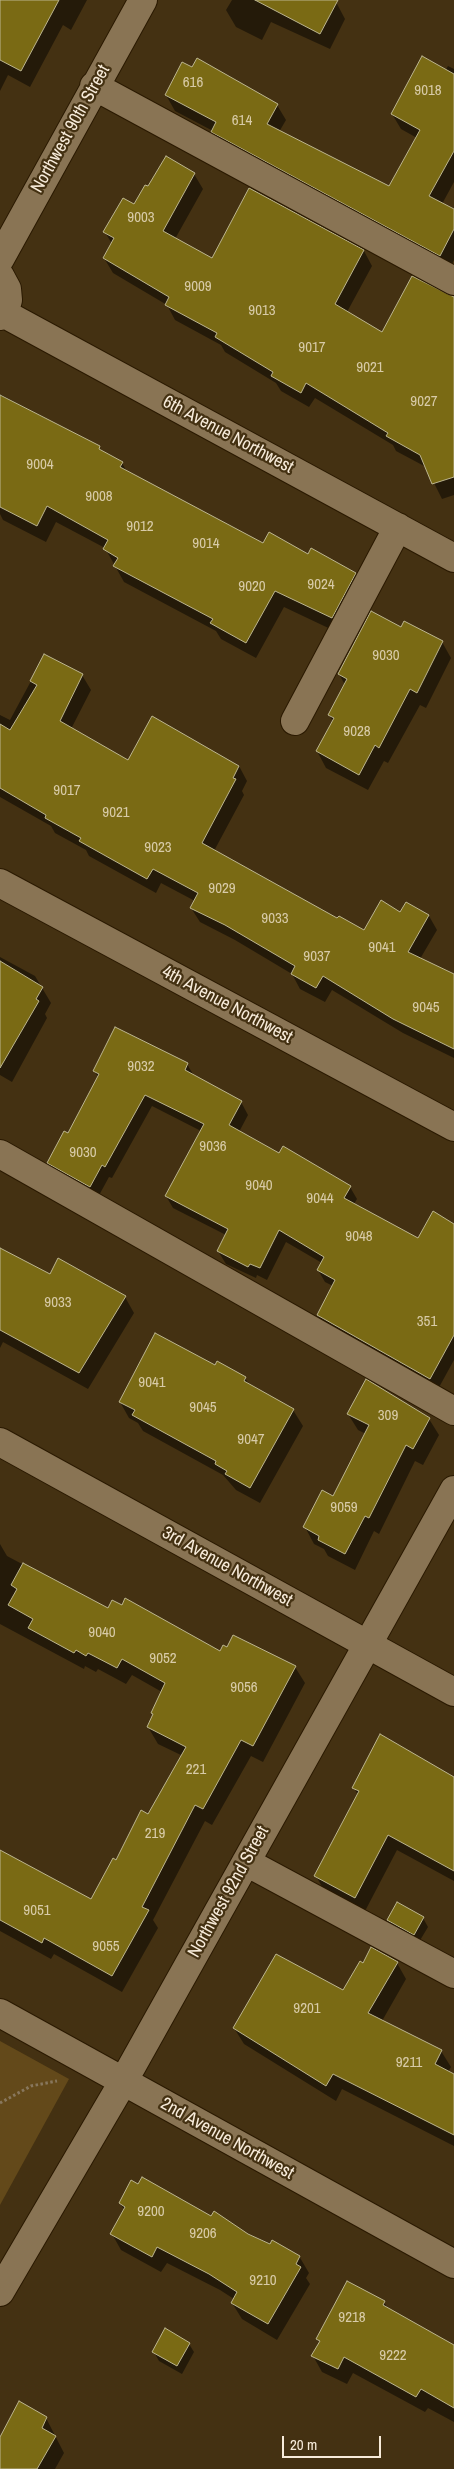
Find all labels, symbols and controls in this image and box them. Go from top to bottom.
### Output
street label: Northwest 90th Street [27,61,115,197]
house number: 616 [183,74,203,92]
house number: 9018 [414,82,442,100]
house number: 614 [232,112,252,130]
house number: 9003 [127,209,155,227]
house number: 9009 [184,278,212,296]
house number: 9013 [248,302,276,320]
house number: 9017 [298,339,326,357]
house number: 9021 [356,359,384,377]
street label: 6th Avenue Northwest [159,391,297,479]
house number: 9027 [410,393,438,411]
house number: 9004 [26,456,54,474]
house number: 9008 [85,488,113,506]
house number: 9012 [126,518,154,536]
house number: 9014 [192,535,220,553]
house number: 9024 [307,576,335,594]
house number: 9020 [238,578,266,596]
house number: 9030 [372,647,400,665]
house number: 9028 [343,723,371,741]
house number: 9017 [53,782,81,800]
house number: 9021 [102,804,130,822]
house number: 9023 [144,839,172,857]
house number: 9029 [208,880,236,898]
house number: 9033 [261,910,289,928]
house number: 9041 [368,939,396,957]
house number: 9037 [303,948,331,966]
street label: 4th Avenue Northwest [158,961,296,1049]
house number: 9045 [412,999,440,1017]
house number: 9032 [127,1058,155,1076]
house number: 9036 [199,1138,227,1156]
house number: 9030 [69,1144,97,1162]
house number: 9040 [245,1177,273,1195]
house number: 9044 [306,1190,334,1208]
house number: 9048 [345,1228,373,1246]
house number: 9033 [44,1294,72,1312]
house number: 351 [417,1313,437,1331]
house number: 9041 [138,1374,166,1392]
house number: 9045 [189,1399,217,1417]
house number: 309 [378,1407,398,1425]
house number: 9047 [237,1431,265,1449]
house number: 9059 [330,1499,358,1517]
street label: 3rd Avenue Northwest [158,1522,296,1612]
house number: 9040 [88,1624,116,1642]
house number: 9052 [149,1650,177,1668]
house number: 9056 [230,1679,258,1697]
house number: 221 [186,1761,206,1779]
street label: Northwest 92nd Street [184,1823,274,1961]
house number: 219 [145,1825,165,1843]
house number: 9051 [23,1902,51,1920]
house number: 9055 [92,1938,120,1956]
house number: 9201 [293,2000,321,2018]
house number: 9211 [396,2054,422,2072]
street label: 2nd Avenue Northwest [157,2093,297,2185]
house number: 9200 [137,2203,165,2221]
house number: 9206 [189,2225,217,2243]
house number: 9210 [249,2272,277,2290]
house number: 9218 [338,2309,366,2327]
house number: 9222 [379,2347,407,2365]
scale bar [284,2426,383,2458]
text: 20 m [290,2434,317,2455]

